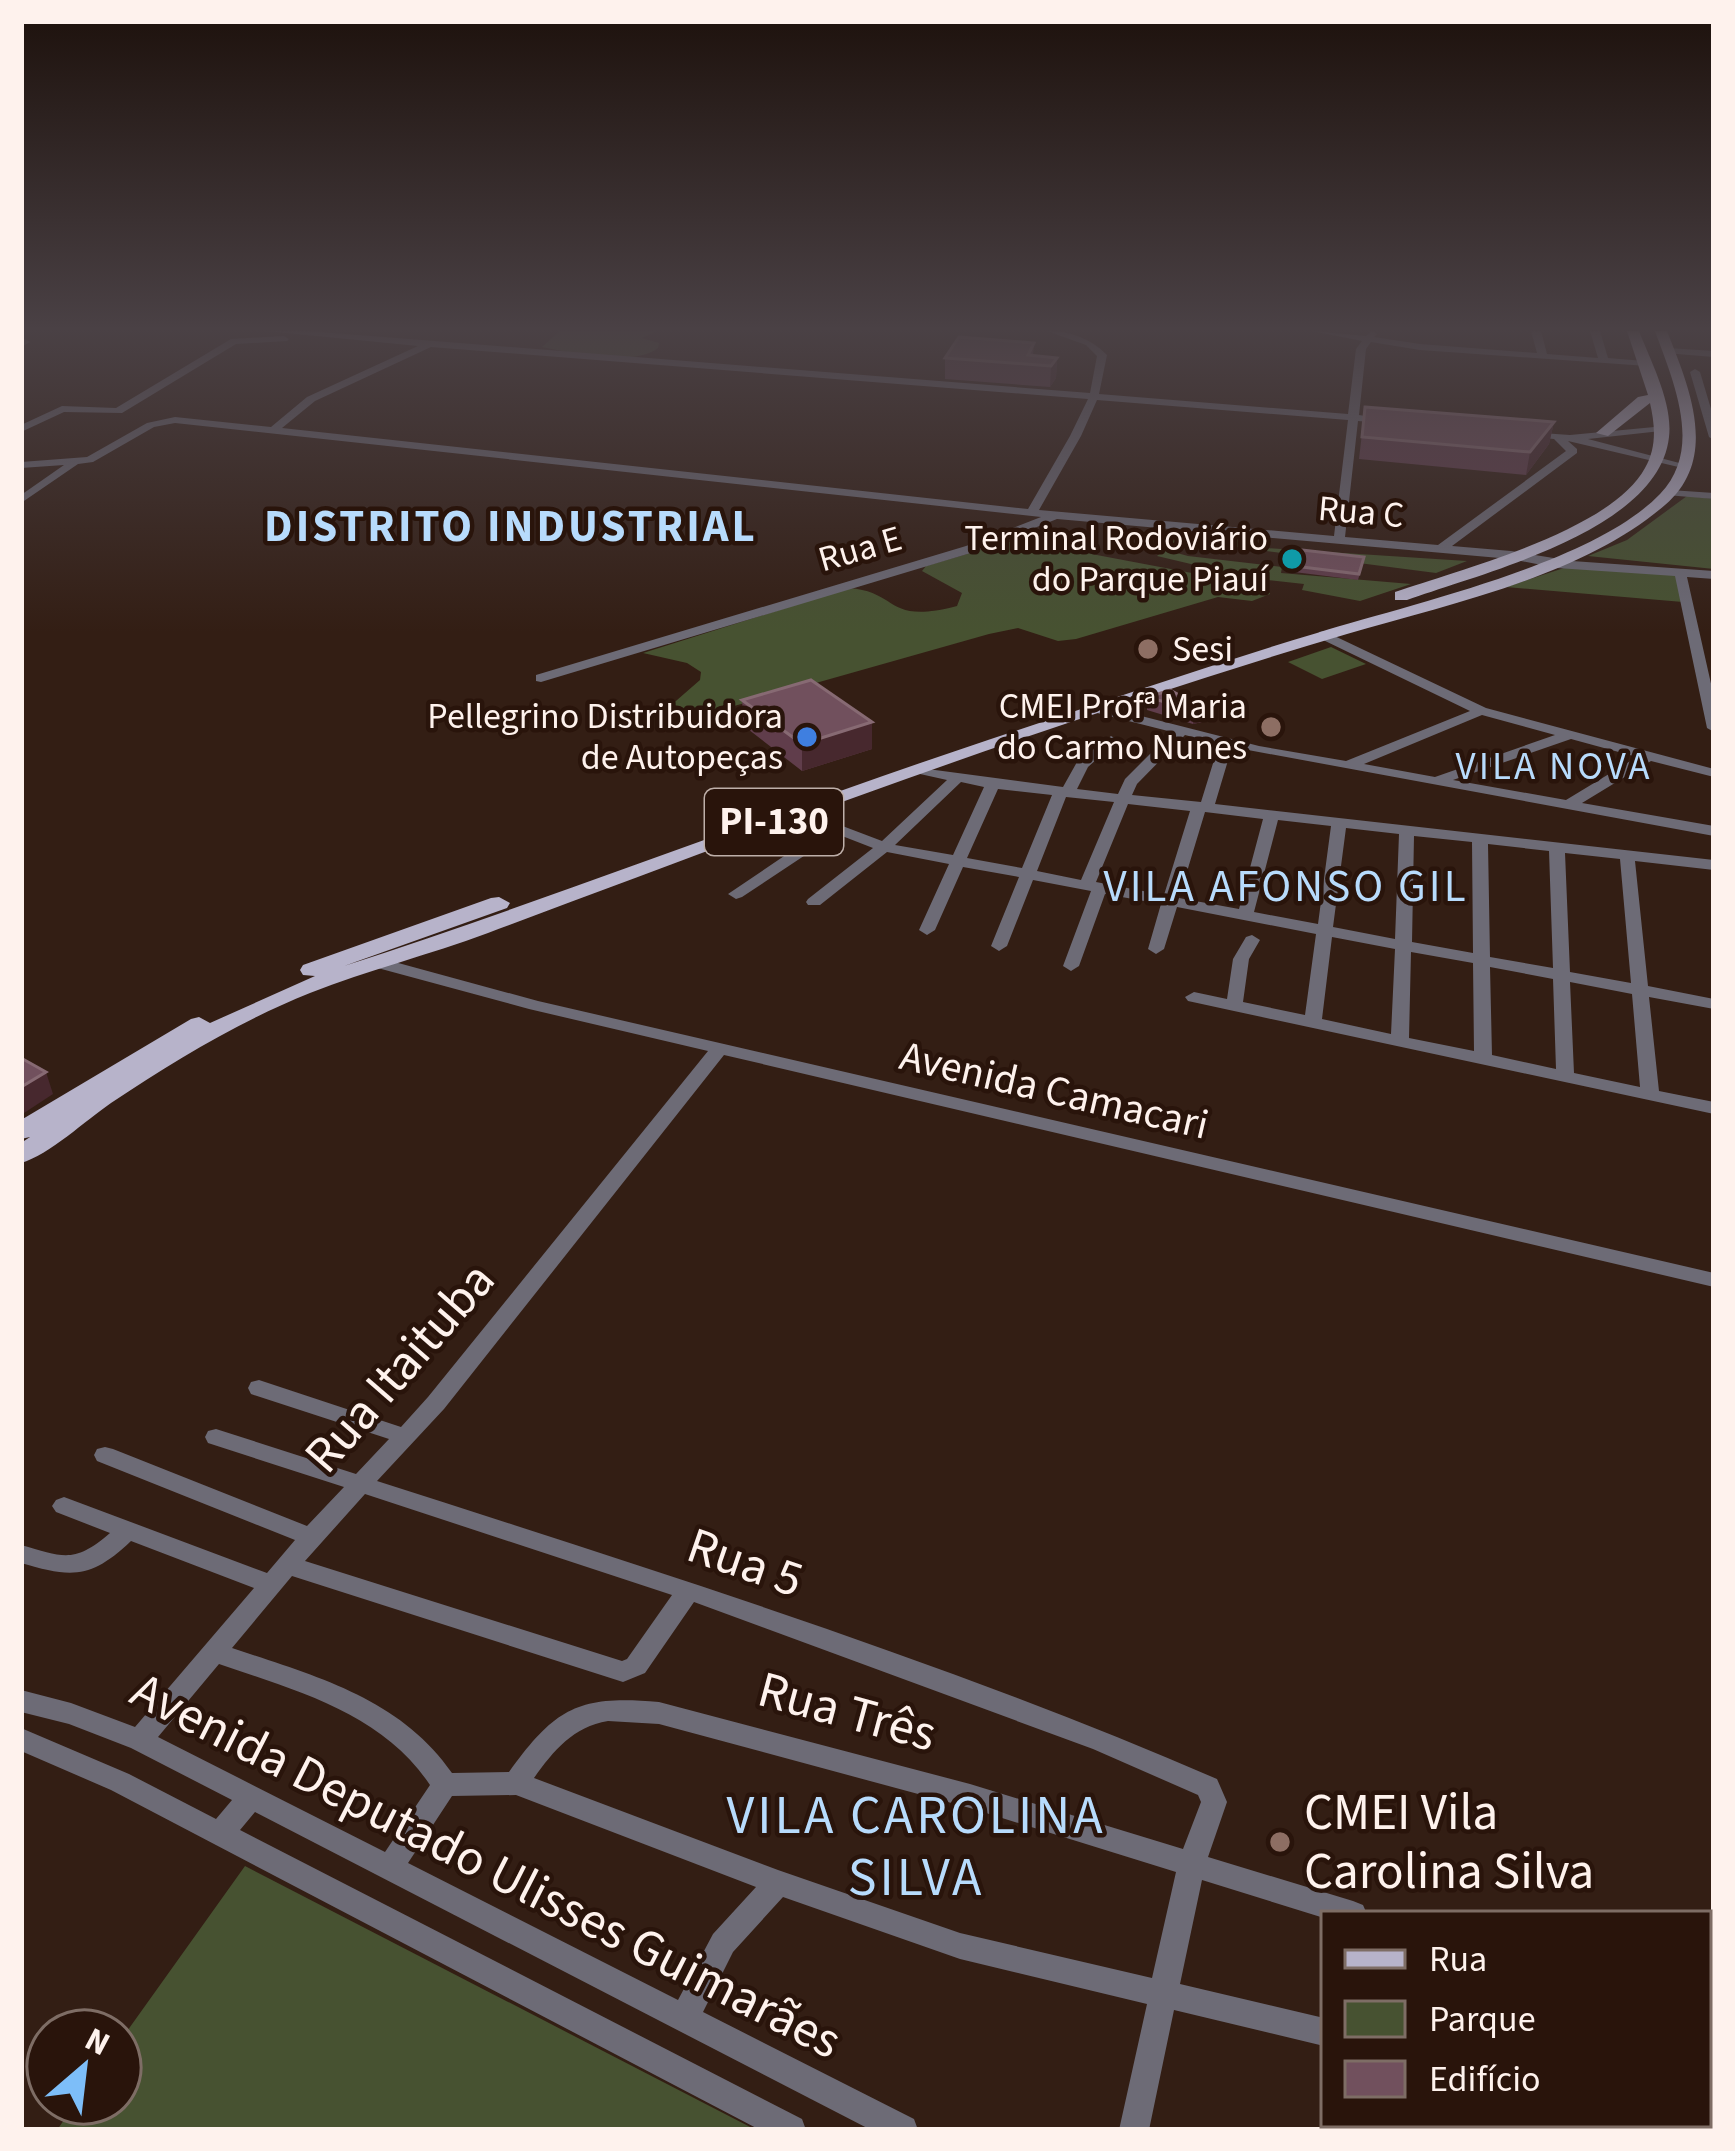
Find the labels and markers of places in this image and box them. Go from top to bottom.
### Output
place label: Terminal Rodoviário do Parque Piauí [964,513,1269,605]
marker: Terminal Rodoviário do Parque Piauí [1279,546,1305,572]
place label: Sesi [1172,624,1233,675]
marker: Sesi [1135,636,1161,662]
place label: CMEI Profª Maria do Carmo Nunes [997,681,1247,773]
place label: Pellegrino Distribuidora de Autopeças [427,691,783,783]
marker: CMEI Profª Maria do Carmo Nunes [1258,714,1284,740]
marker: Pellegrino Distribuidora de Autopeças [794,724,820,750]
place label: CMEI Vila Carolina Silva [1304,1777,1594,1908]
marker: CMEI Vila Carolina Silva [1267,1829,1293,1855]

